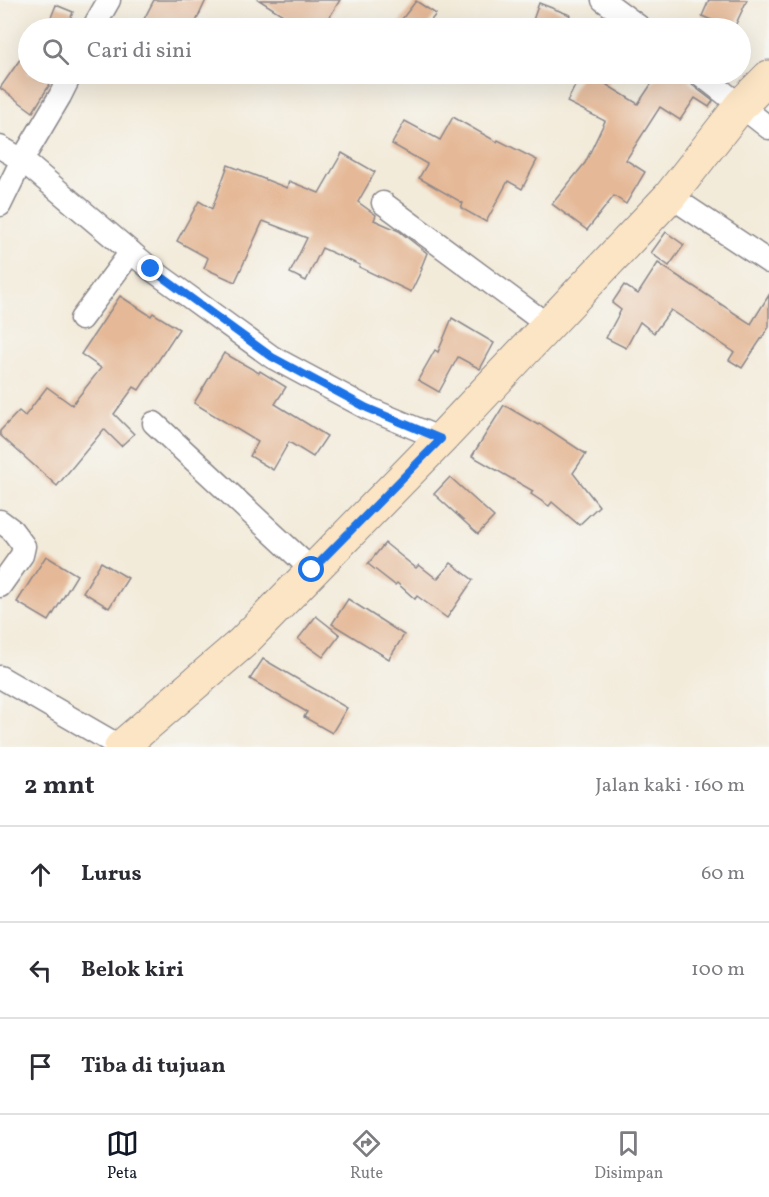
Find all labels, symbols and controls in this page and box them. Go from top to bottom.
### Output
search box [18,18,751,84]
icon: search [39,35,72,68]
text: Cari di sini [87,36,192,67]
route end [137,255,163,281]
route start [298,556,324,582]
text: 2 mnt [24,768,95,804]
text: Jalan kaki · 160 m [595,772,745,800]
icon: ahead [24,858,57,891]
text: Lurus [81,859,142,890]
text: 60 m [701,860,745,888]
icon: left [24,954,57,987]
text: Belok kiri [81,955,184,986]
text: 100 m [691,956,745,984]
icon: arrive [24,1050,57,1083]
text: Tiba di tujuan [81,1051,226,1082]
tab: Peta [106,1127,139,1185]
tab: Rute [350,1127,383,1185]
tab: Disimpan [594,1127,663,1185]

